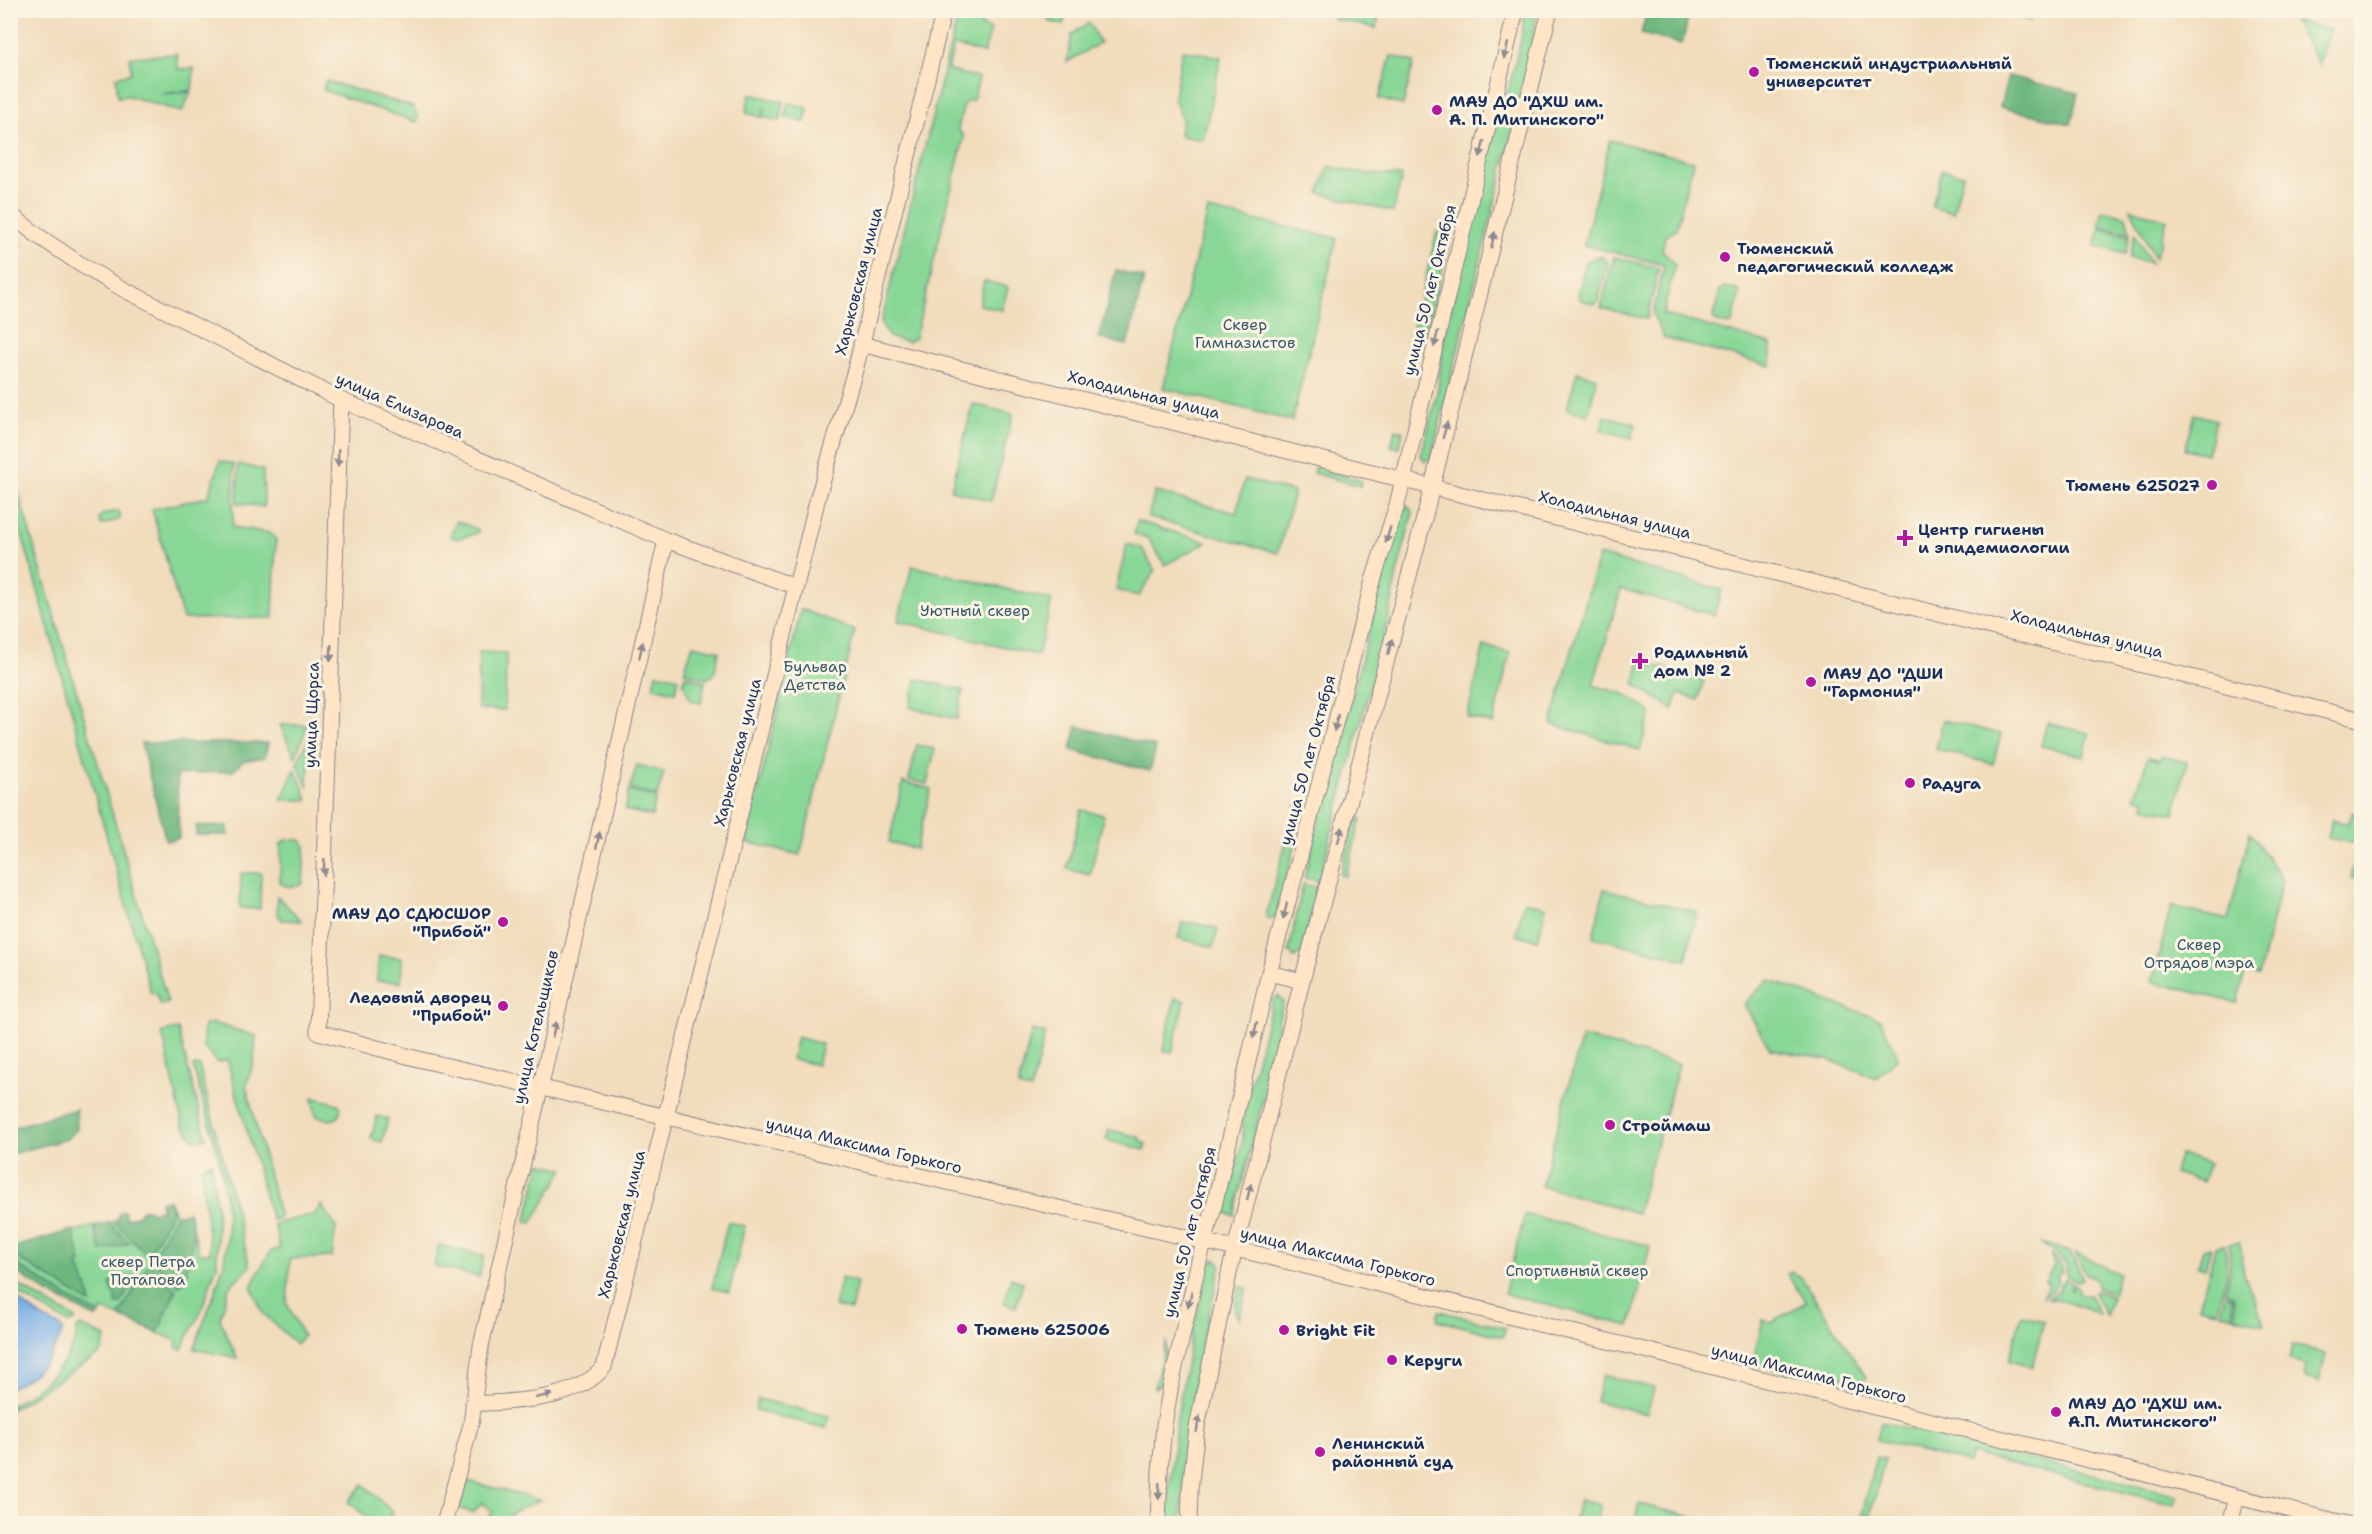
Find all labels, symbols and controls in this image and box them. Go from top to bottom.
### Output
one-way arrow [1501,42,1511,61]
place label: Тюменский индустриальный университет [1766,53,2012,92]
marker: Тюменский индустриальный университет [1747,65,1761,79]
place label: МАУ ДО "ДХШ им. А. П. Митинского" [1449,91,1604,130]
marker: МАУ ДО "ДХШ им. А. П. Митинского" [1430,103,1444,117]
one-way arrow [1476,140,1486,158]
street label: улица 50 лет Октября [1398,202,1461,378]
street label: Харьковская улица [830,205,887,357]
one-way arrow [1488,231,1498,250]
place label: Тюменский педагогический колледж [1737,238,1954,277]
marker: Тюменский педагогический колледж [1718,250,1732,264]
park label: Сквер Гимназистов [1195,314,1295,353]
one-way arrow [1430,329,1440,348]
street label: Холодильная улица [1065,365,1222,424]
street label: улица Елизарова [333,368,467,443]
one-way arrow [1441,420,1451,439]
one-way arrow [334,448,343,467]
place label: Тюмень 625027 [2066,475,2200,496]
marker: Тюмень 625027 [2205,478,2219,492]
street label: Холодильная улица [1536,485,1693,544]
place label: Центр гигиены и эпидемиологии [1918,519,2070,558]
one-way arrow [1383,526,1392,544]
marker: Центр гигиены и эпидемиологии [1896,529,1914,547]
park label: Уютный сквер [920,600,1030,621]
street label: Холодильная улица [2008,604,2165,663]
one-way arrow [1385,637,1395,656]
one-way arrow [637,640,646,659]
place label: Родильный дом № 2 [1654,642,1748,681]
one-way arrow [327,643,336,662]
marker: Родильный дом № 2 [1631,652,1649,670]
park label: Бульвар Детства [783,656,847,695]
street label: улица Щорса [299,662,324,768]
place label: МАУ ДО "ДШИ "Гармония" [1823,663,1943,702]
street label: улица 50 лет Октября [1275,673,1340,848]
marker: МАУ ДО "ДШИ "Гармония" [1804,675,1818,689]
street label: Харьковская улица [709,676,766,828]
one-way arrow [1331,714,1340,732]
place label: Радуга [1922,773,1981,794]
marker: Радуга [1903,776,1917,790]
one-way arrow [1336,826,1345,844]
one-way arrow [594,831,603,850]
one-way arrow [319,858,328,877]
one-way arrow [1280,902,1289,920]
place label: МАУ ДО СДЮСШОР "Прибой" [332,903,491,942]
marker: МАУ ДО СДЮСШОР "Прибой" [496,915,510,929]
park label: Сквер Отрядов мэра [2144,934,2254,973]
street label: улица Котельщиков [508,948,563,1106]
place label: Ледовый дворец "Прибой" [350,987,491,1026]
marker: Ледовый дворец "Прибой" [496,999,510,1013]
one-way arrow [1250,1020,1260,1039]
one-way arrow [550,1021,559,1040]
street label: улица Максима Горького [764,1113,964,1178]
place label: Строймаш [1622,1115,1711,1136]
marker: Строймаш [1603,1118,1617,1132]
street label: улица 50 лет Октября [1158,1144,1221,1320]
street label: Харьковская улица [593,1148,650,1300]
one-way arrow [1245,1183,1255,1202]
street label: улица Максима Горького [1238,1222,1438,1291]
park label: сквер Петра Потапова [101,1251,195,1290]
park label: Спортивный сквер [1505,1260,1649,1281]
one-way arrow [1185,1290,1195,1308]
place label: Тюмень 625006 [974,1319,1110,1340]
place label: Bright Fit [1296,1320,1375,1341]
marker: Тюмень 625006 [955,1322,969,1336]
marker: Bright Fit [1277,1323,1291,1337]
street label: улица Максима Горького [1709,1339,1909,1408]
place label: Керуги [1404,1350,1462,1371]
marker: Керуги [1385,1353,1399,1367]
one-way arrow [534,1391,553,1400]
place label: МАУ ДО "ДХШ им. А.П. Митинского" [2068,1393,2222,1432]
marker: МАУ ДО "ДХШ им. А.П. Митинского" [2049,1405,2063,1419]
one-way arrow [1194,1414,1203,1433]
place label: Ленинский районный суд [1332,1433,1454,1472]
marker: Ленинский районный суд [1313,1445,1327,1459]
one-way arrow [1154,1482,1164,1501]

